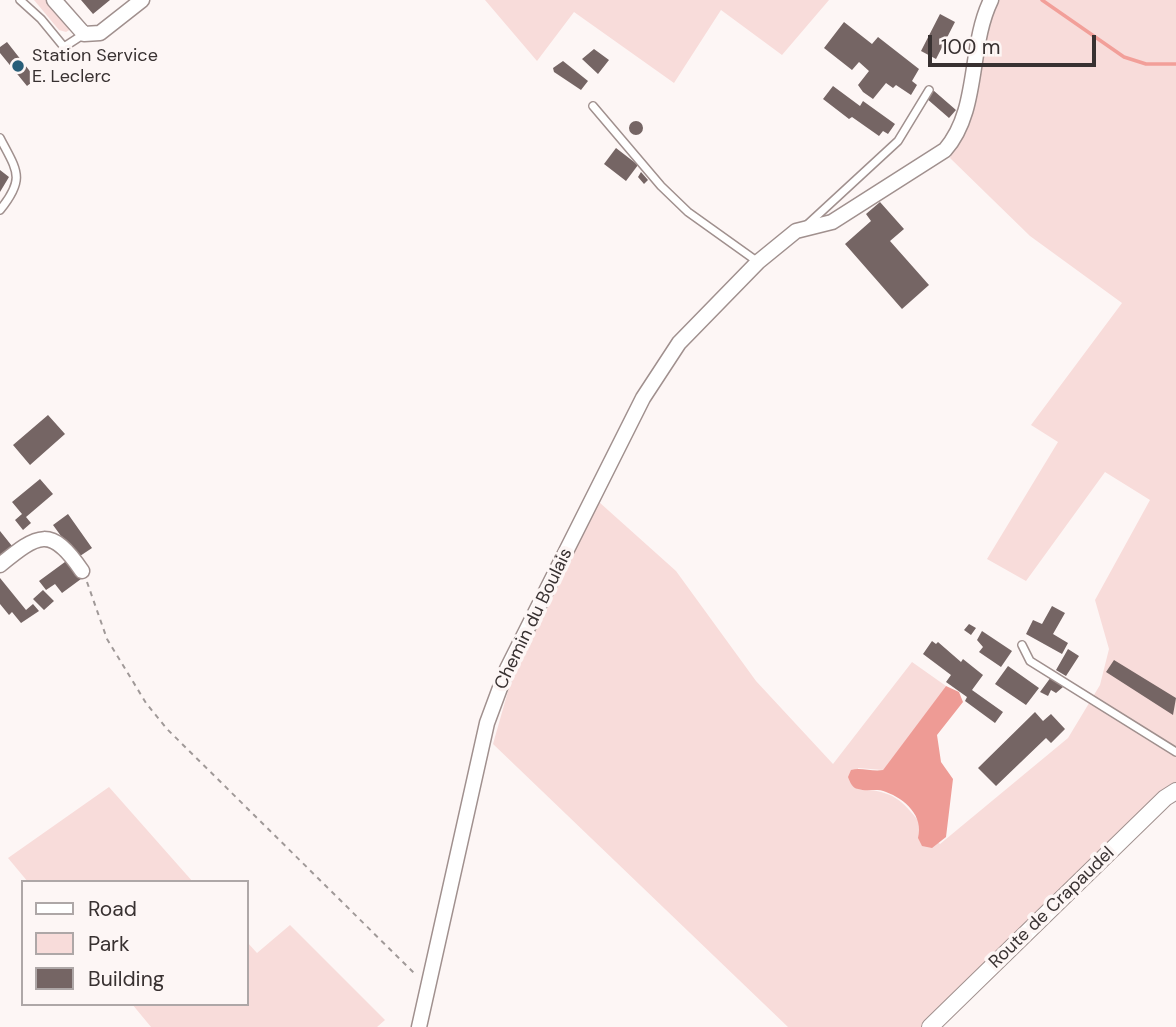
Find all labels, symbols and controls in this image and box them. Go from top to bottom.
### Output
scale bar [931,21,1099,65]
text: 100 m [941,33,1001,61]
place label: Station Service E. Leclerc [32,45,158,88]
marker: Station Service E. Leclerc [10,58,26,74]
street label: Chemin du Boulais [490,545,578,693]
street label: Route de Crapaudel [985,843,1119,973]
legend [21,880,248,1006]
text: Road [88,895,137,923]
text: Park [88,930,129,958]
text: Building [88,965,164,993]

